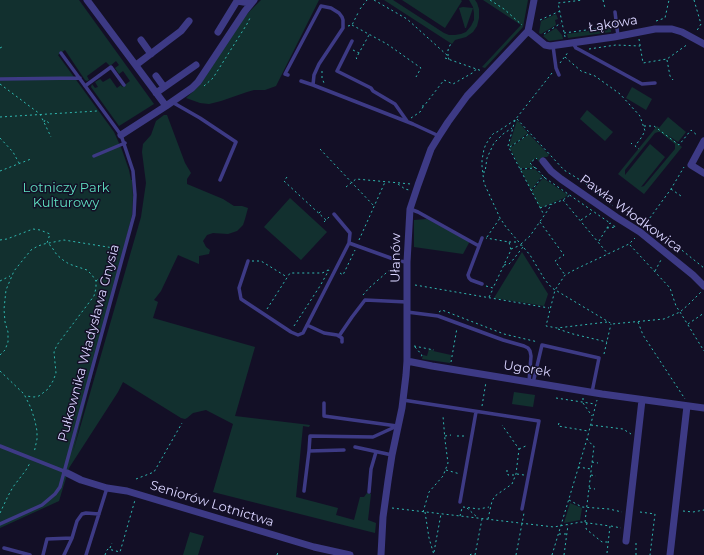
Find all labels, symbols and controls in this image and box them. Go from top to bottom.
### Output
street label: Łąkowa [587,12,639,36]
street label: Pawła Włodkowica [577,172,685,256]
park label: Lotniczy Park Kulturowy [22,180,110,211]
street label: Ułanów [388,233,404,283]
street label: Pułkownika Władysława Gnysia [55,243,123,443]
street label: Ugorek [502,358,552,380]
street label: Seniorów Lotnictwa [148,478,276,530]

